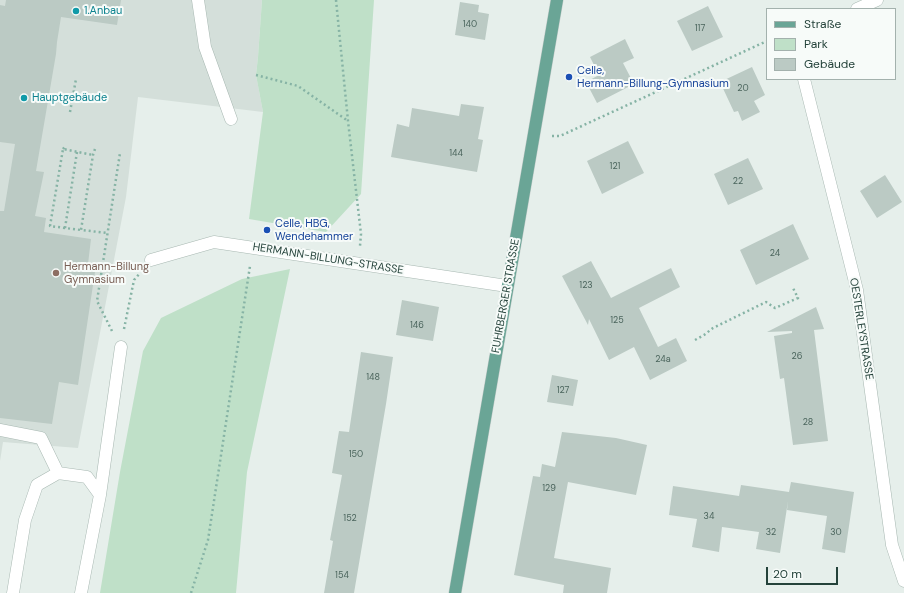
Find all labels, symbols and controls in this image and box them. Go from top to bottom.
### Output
place label: 1.Anbau [84,4,122,18]
marker: 1.Anbau [71,6,81,16]
legend [766,8,896,80]
text: Straße [804,16,841,32]
house number: 140 [463,20,477,30]
house number: 117 [695,24,705,34]
text: Park [804,36,828,52]
text: Gebäude [804,56,855,72]
place label: Celle, Hermann-Billung-Gymnasium [577,64,729,90]
marker: Celle, Hermann-Billung-Gymnasium [564,72,574,82]
house number: 20 [737,84,749,94]
place label: Hauptgebäude [32,91,107,105]
marker: Hauptgebäude [19,93,29,103]
house number: 144 [449,149,463,159]
house number: 121 [610,162,620,172]
house number: 22 [733,177,743,187]
place label: Celle, HBG, Wendehammer [275,217,353,243]
marker: Celle, HBG, Wendehammer [262,225,272,235]
street label: FUHRBERGER STRASSE [489,238,523,354]
street label: HERMANN-BILLUNG-STRASSE [252,241,404,277]
house number: 24 [770,249,780,259]
place label: Hermann-Billung Gymnasium [64,260,149,286]
marker: Hermann-Billung Gymnasium [51,268,61,278]
street label: OESTERLEYSTRASSE [846,277,876,381]
house number: 123 [579,281,593,291]
house number: 125 [610,316,624,326]
house number: 146 [410,321,424,331]
house number: 26 [792,352,802,362]
house number: 24a [655,355,671,365]
house number: 148 [366,373,380,383]
house number: 127 [557,386,569,396]
house number: 28 [803,418,813,428]
house number: 150 [349,450,363,460]
house number: 129 [542,484,556,494]
house number: 34 [704,512,714,522]
house number: 152 [343,514,357,524]
house number: 32 [766,528,776,538]
house number: 30 [830,528,842,538]
scale bar [768,559,840,585]
text: 20 m [773,566,802,582]
house number: 154 [335,571,349,581]

